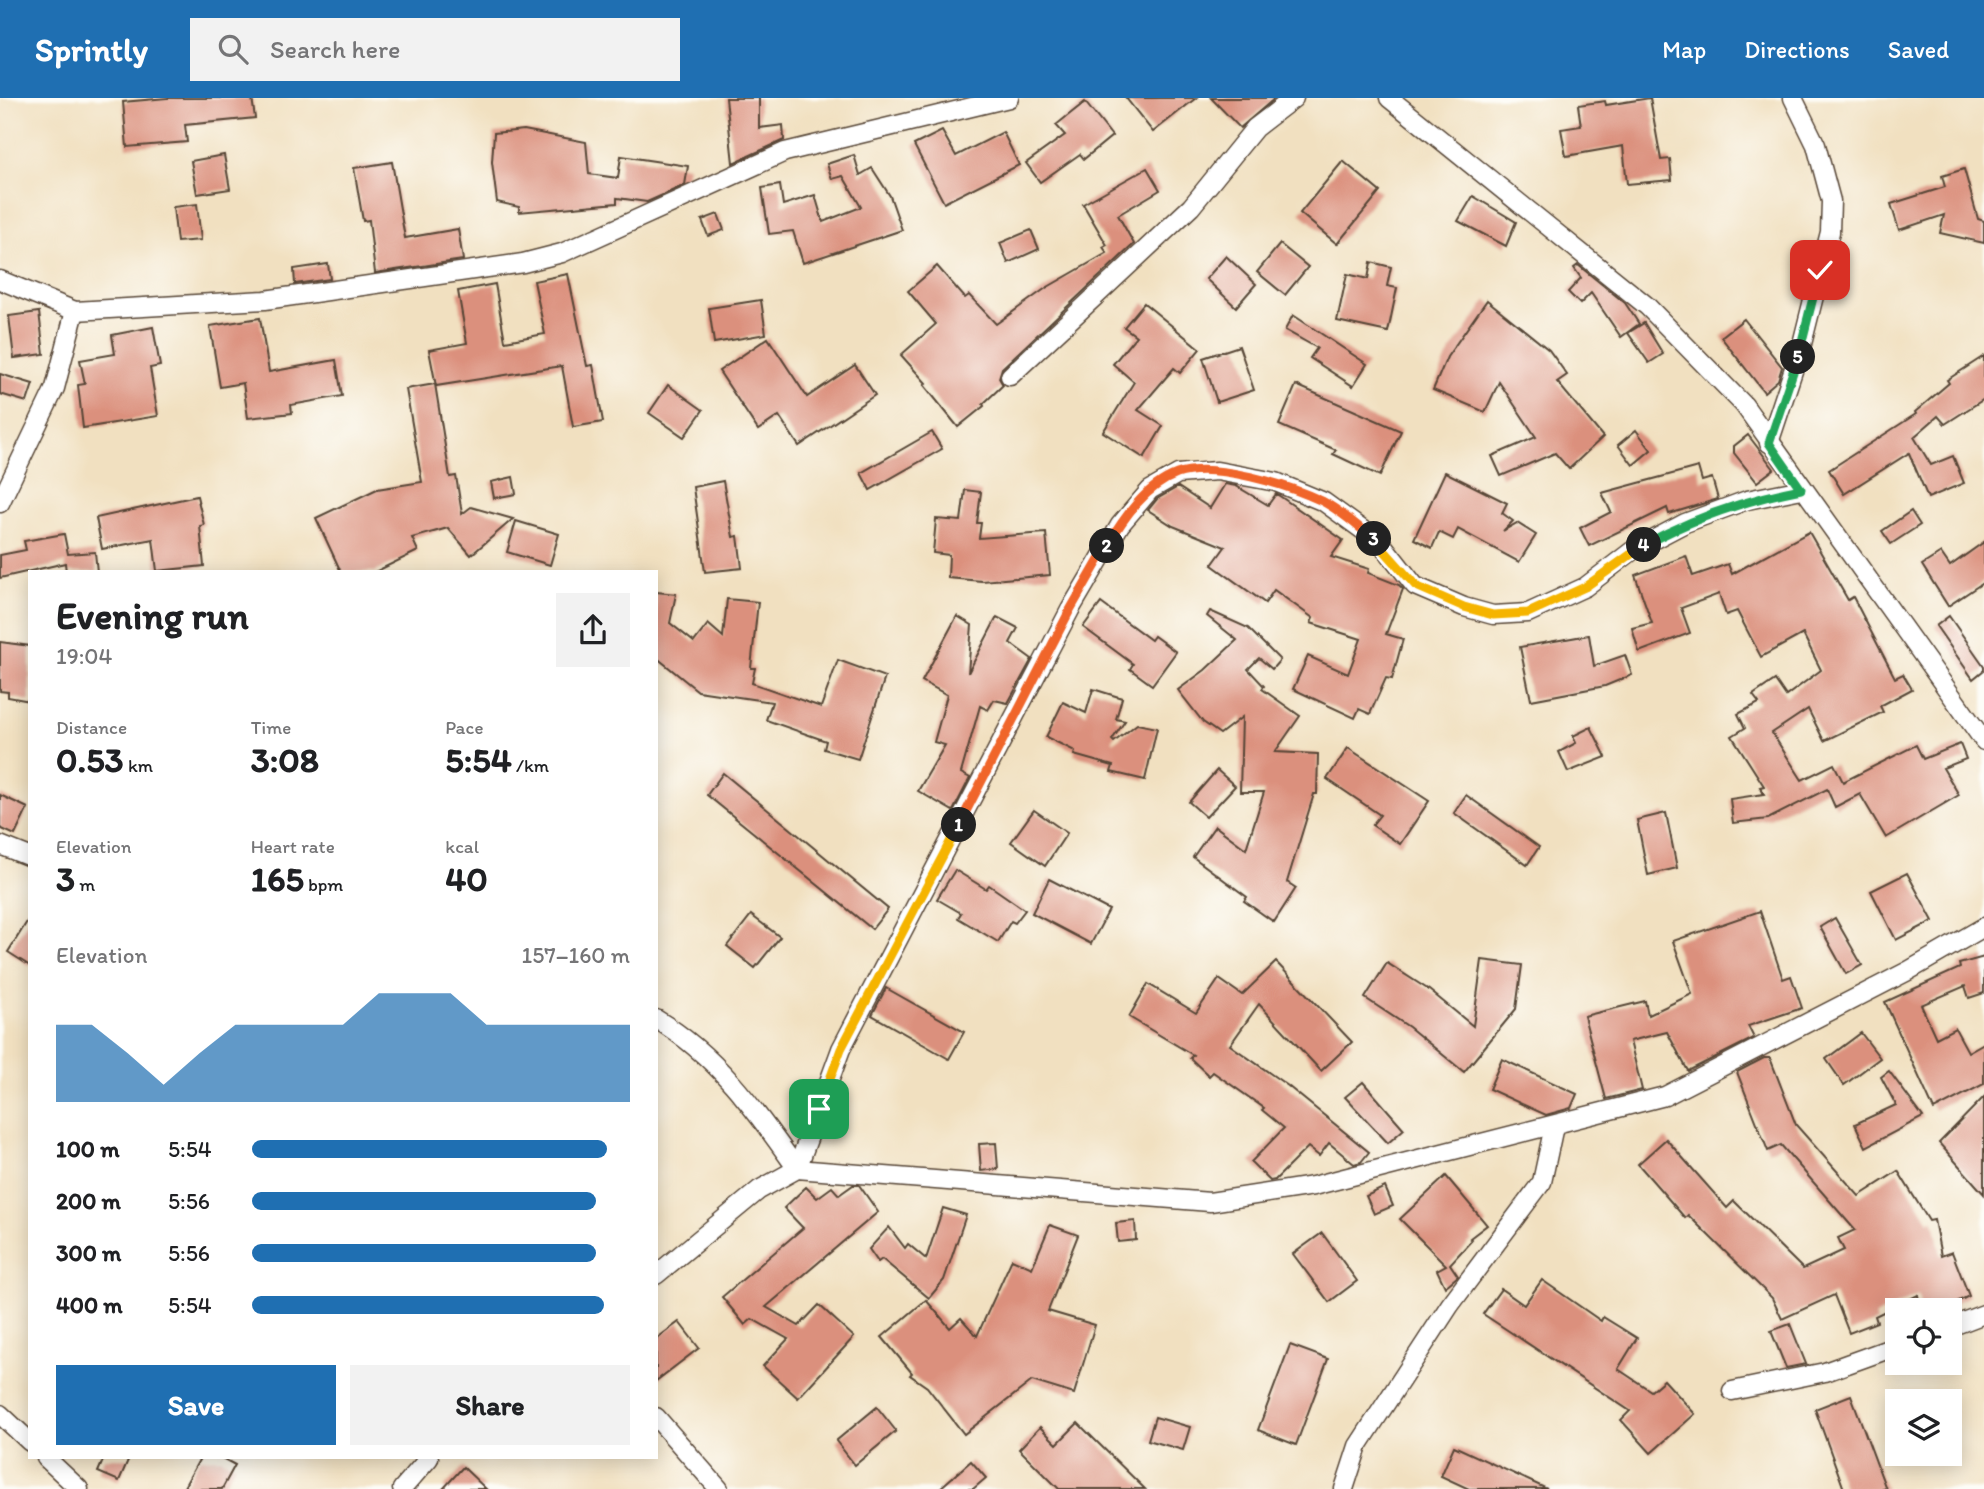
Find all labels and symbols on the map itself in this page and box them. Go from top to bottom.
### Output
pin [1790,240,1850,300]
pin: 5 [1780,340,1815,374]
pin: 3 [1356,522,1392,556]
pin: 2 [1090,528,1124,564]
pin: 4 [1626,528,1662,562]
pin: 1 [942,808,976,842]
pin [789,1079,849,1139]

